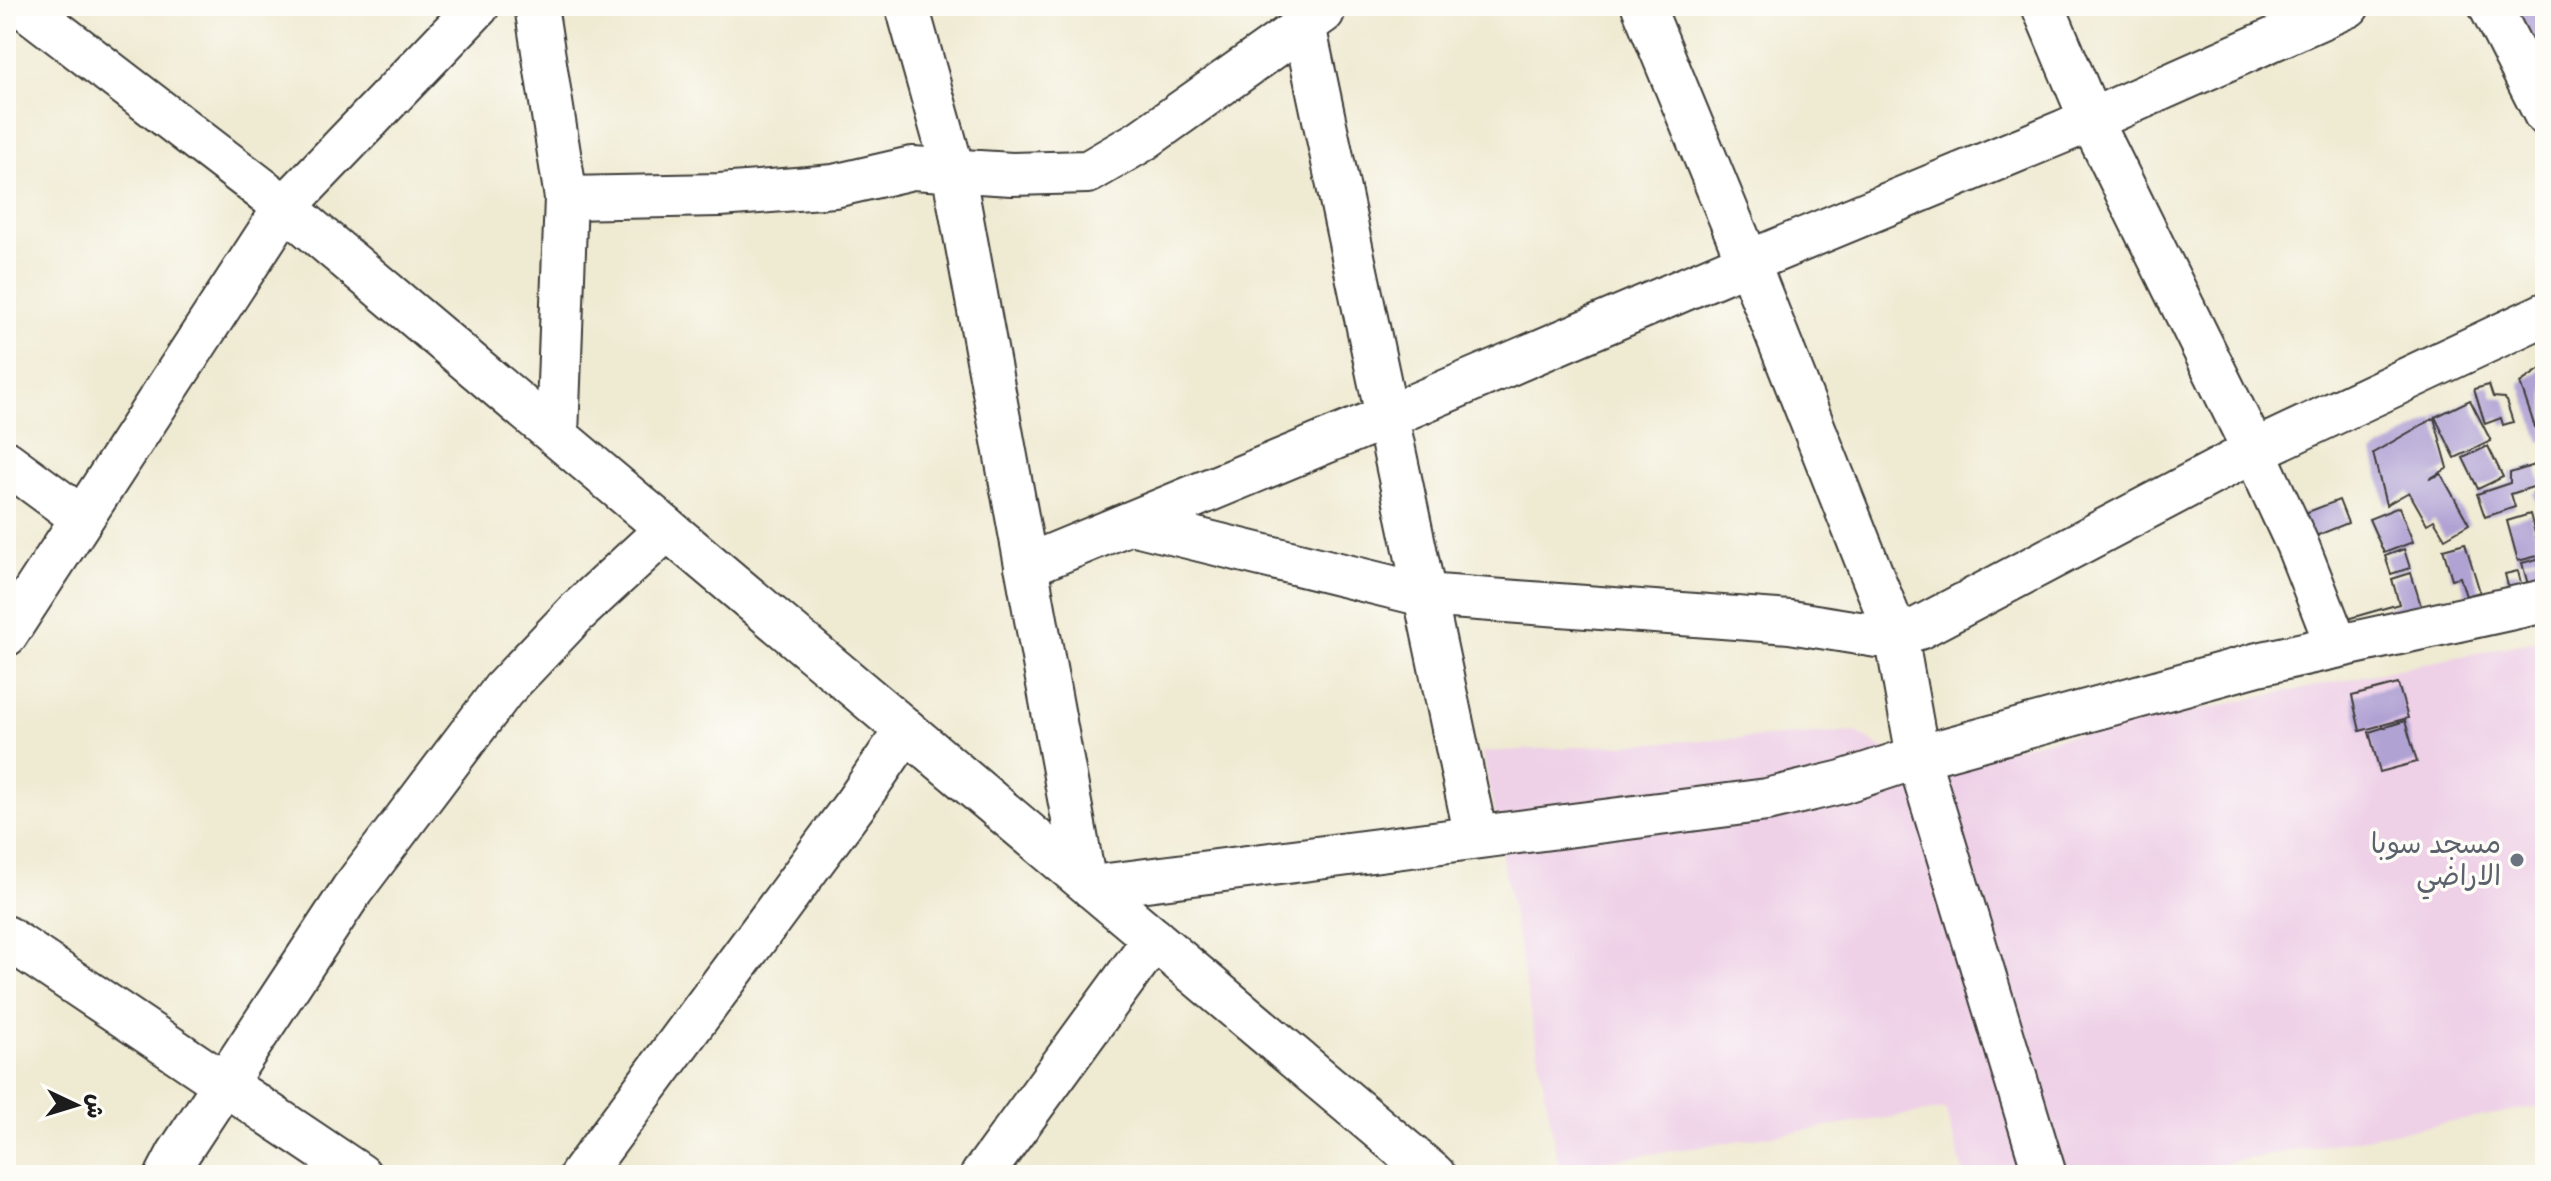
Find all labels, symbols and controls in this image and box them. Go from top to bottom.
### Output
place label: مسجد سوبا الاراضي [2371,828,2501,900]
marker: مسجد سوبا الاراضي [2508,851,2526,869]
north arrow [36,1065,116,1145]
text: ش [80,1093,109,1119]

